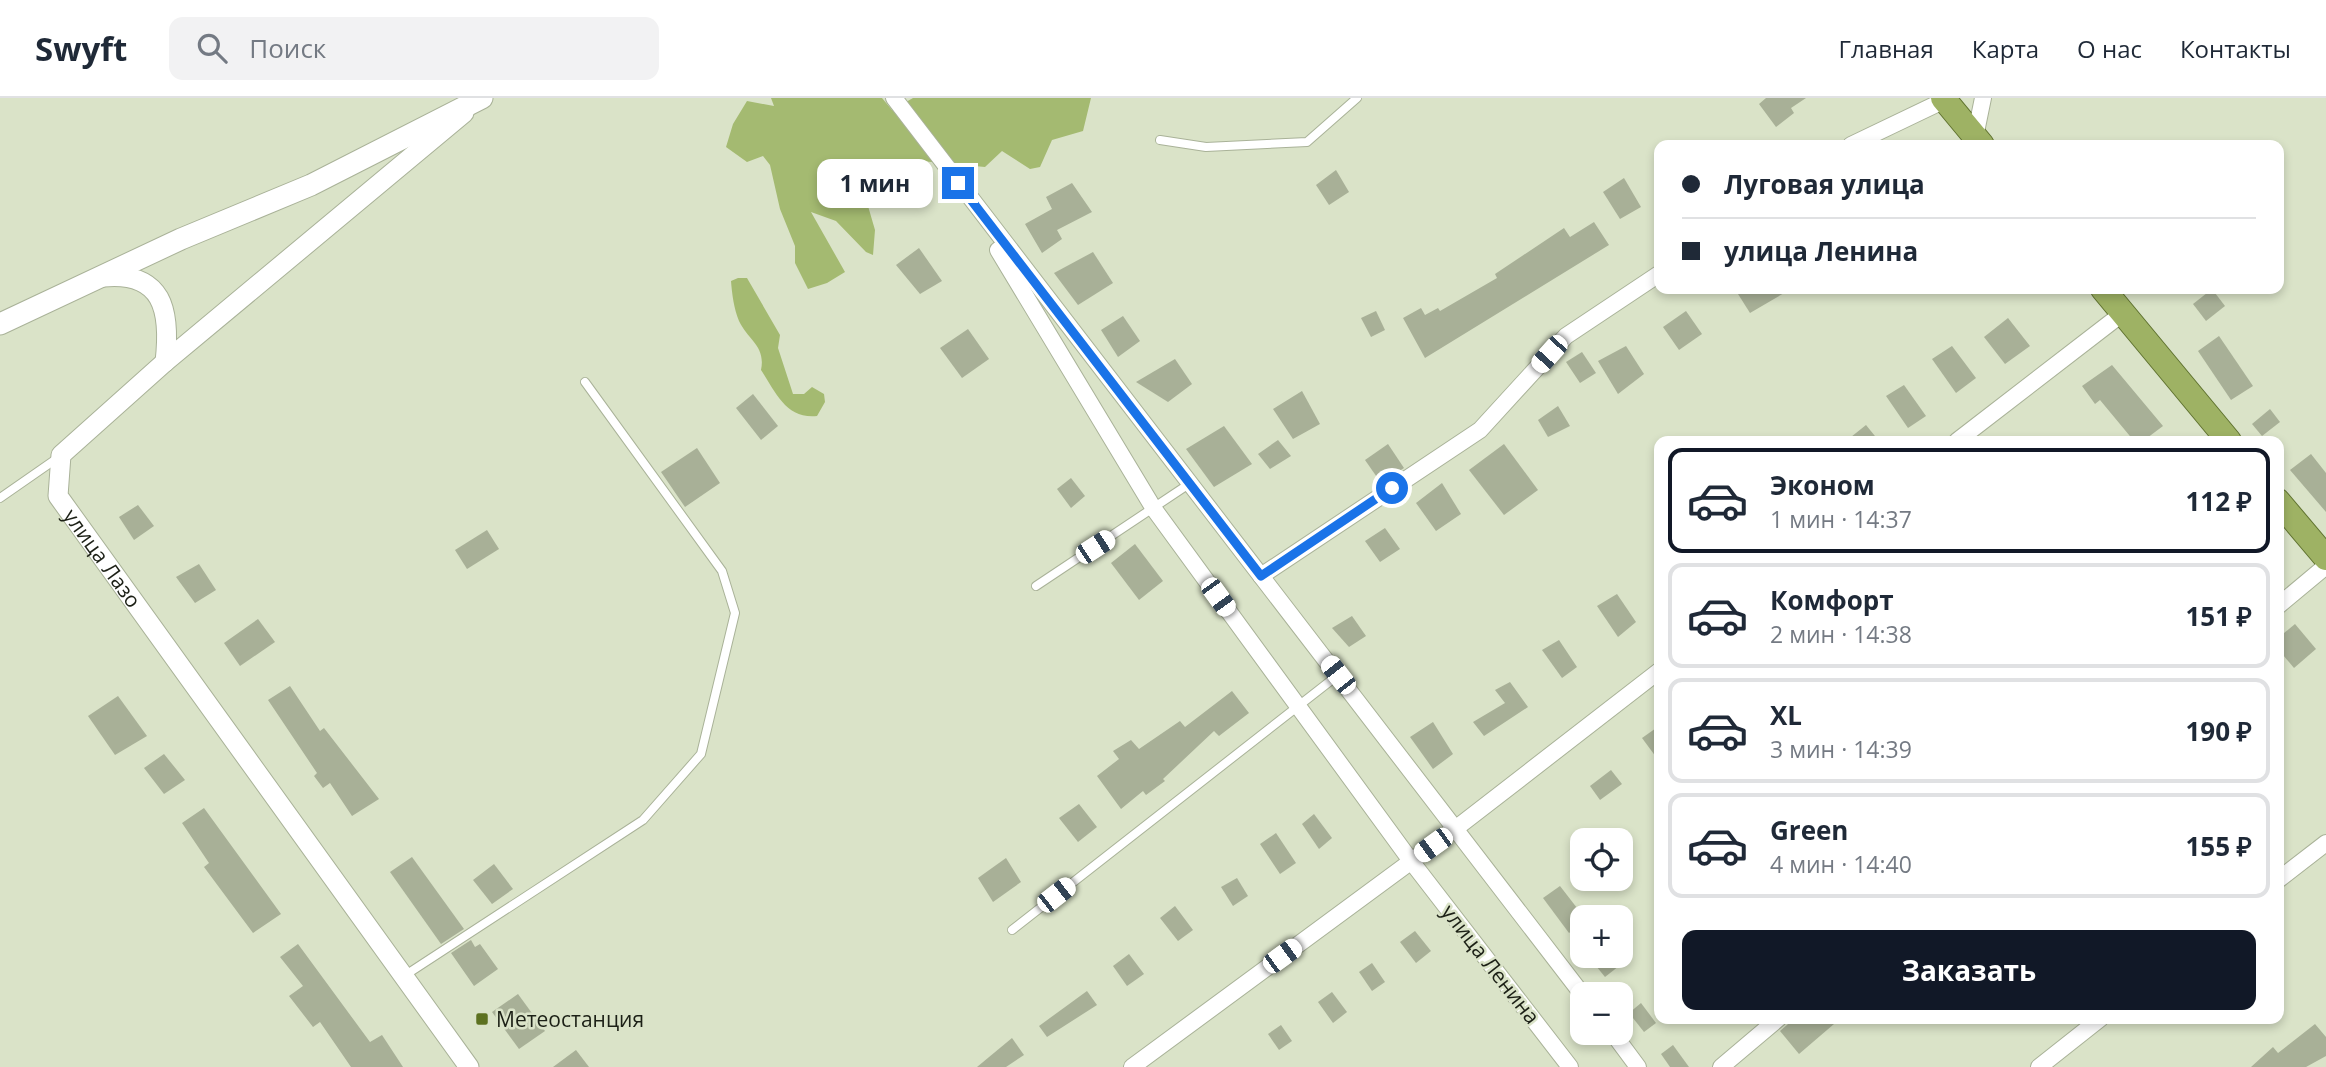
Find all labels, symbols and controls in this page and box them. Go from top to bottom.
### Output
search box [169,17,659,80]
text: Swyft [35,26,127,71]
icon: search [193,29,231,67]
text: Поиск [249,30,326,66]
text: Главная [1839,32,1934,65]
text: Карта [1972,32,2039,65]
text: О нас [2077,32,2142,65]
text: Контакты [2180,32,2291,65]
callout: 1 мин [818,158,934,208]
text: Луговая улица [1724,166,1925,202]
text: 1 мин [840,167,910,199]
route end [942,167,974,199]
text: улица Ленина [1724,233,1918,269]
car [1528,331,1571,377]
text: Эконом [1770,467,1875,503]
icon: car [1686,469,1749,532]
route start [1376,472,1408,504]
text: 112 ₽ [2186,483,2252,519]
street label: улица Лазо [57,503,148,613]
text: 1 мин · 14:37 [1770,503,1912,535]
car [1072,527,1119,567]
car [1198,574,1239,620]
text: Комфорт [1770,582,1894,618]
icon: car [1686,584,1749,647]
text: 151 ₽ [2186,598,2252,634]
text: 2 мин · 14:38 [1770,618,1912,650]
car [1317,652,1360,698]
text: XL [1770,697,1802,733]
icon: car [1686,699,1749,762]
text: 190 ₽ [2186,713,2252,749]
text: 3 мин · 14:39 [1770,733,1912,765]
text: Green [1770,812,1848,848]
icon: car [1686,814,1749,877]
car [1410,824,1457,866]
map controls [1570,828,1633,1045]
button: locate [1570,828,1633,891]
text: 155 ₽ [2186,828,2252,864]
text: 4 мин · 14:40 [1770,848,1912,880]
car [1033,874,1080,916]
street label: улица Ленина [1436,899,1546,1029]
button: + [1570,905,1633,968]
button: Заказать [1682,930,2256,1010]
car [1259,935,1306,977]
button: − [1570,982,1633,1045]
place label: Метеостанция [496,1005,644,1033]
marker: Метеостанция [474,1011,490,1027]

